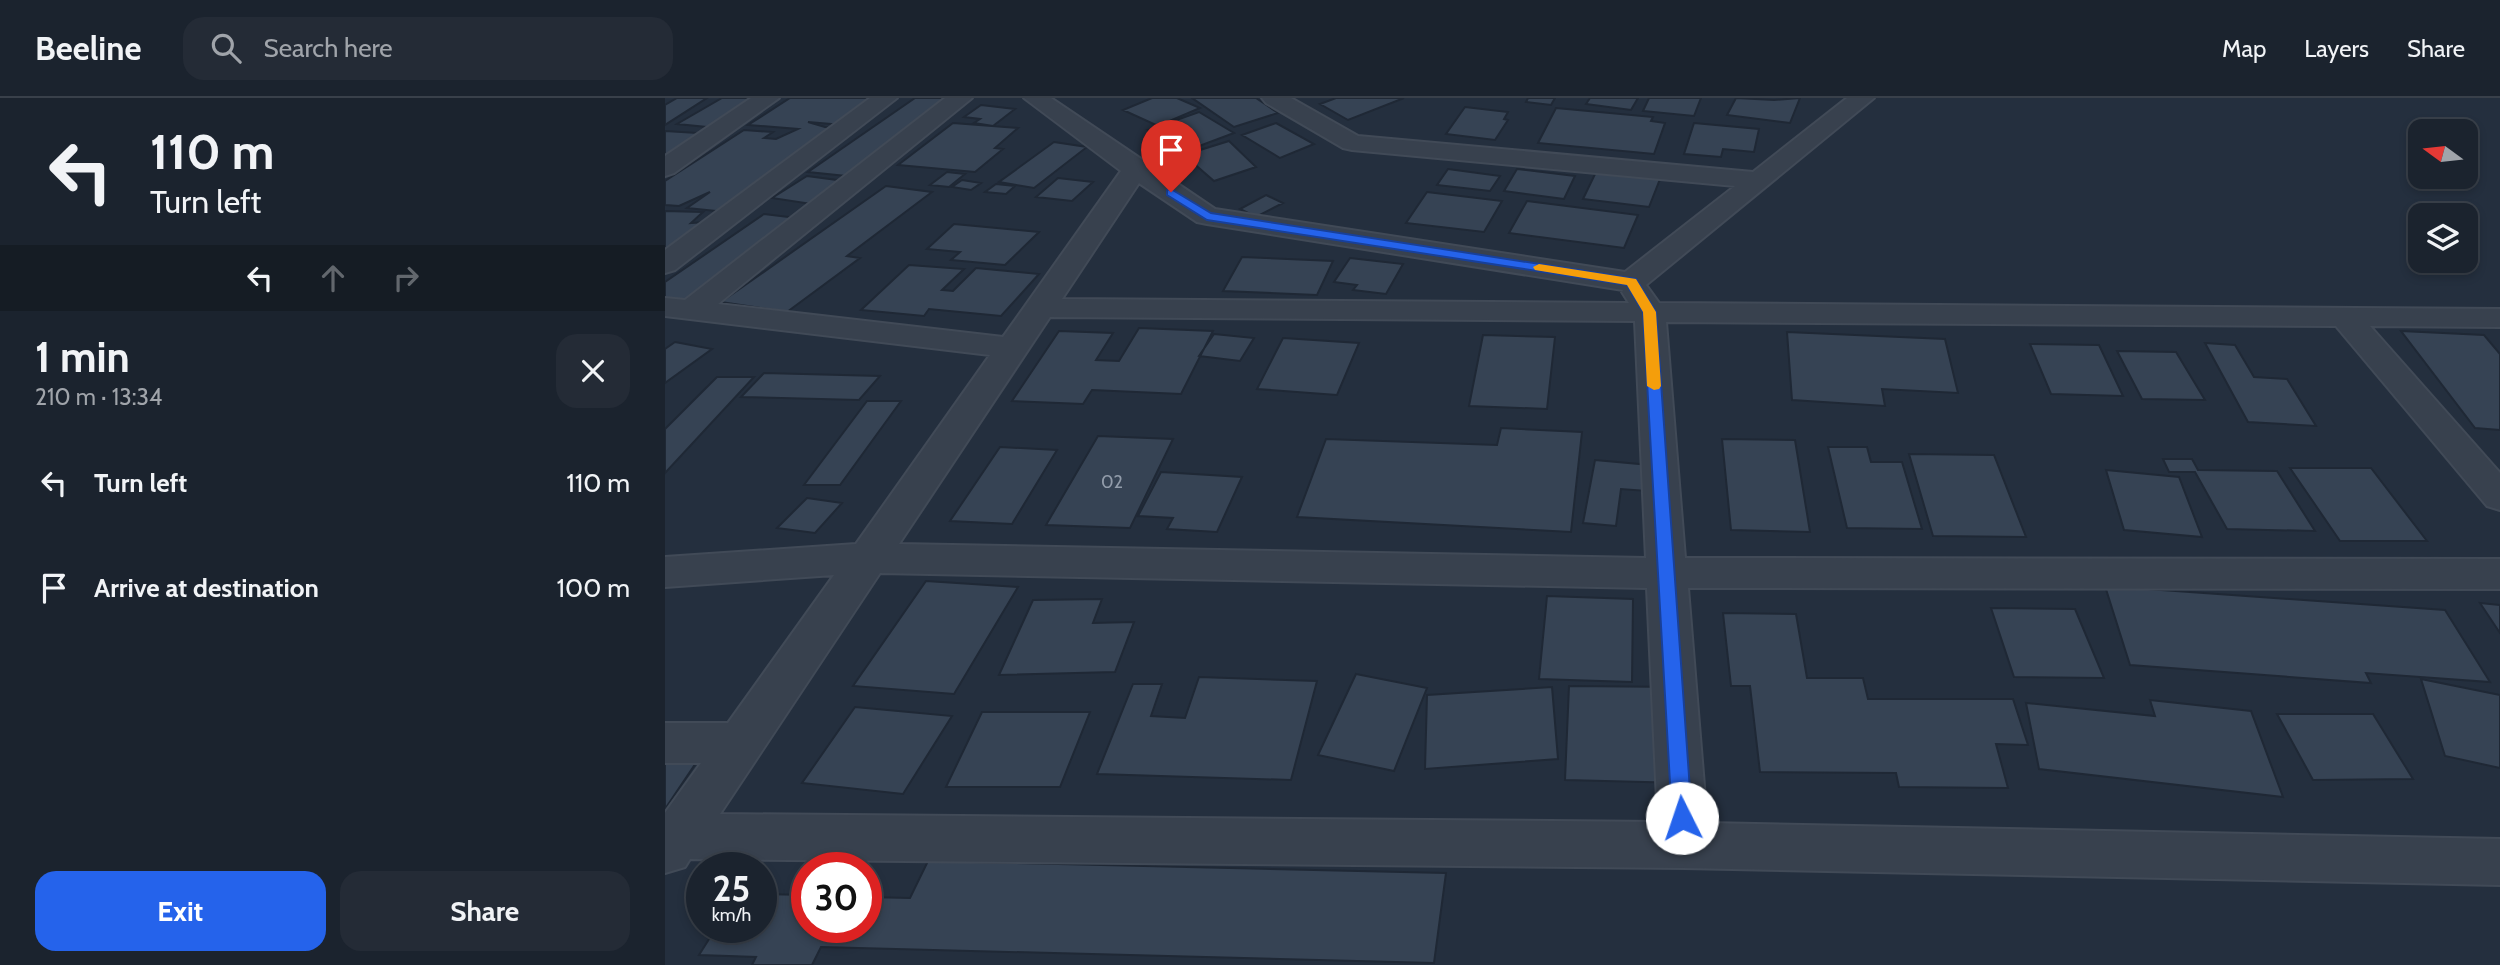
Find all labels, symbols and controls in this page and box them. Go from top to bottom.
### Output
search box [183,17,673,80]
text: Beeline [35,28,141,68]
icon: search [207,29,245,67]
text: Search here [263,32,393,64]
text: Map [2222,34,2266,63]
text: Layers [2304,34,2369,63]
text: Share [2407,34,2465,63]
north arrow [2408,119,2478,189]
map controls [2408,119,2478,273]
pin [1141,120,1201,192]
text: 110 m [150,122,274,181]
icon: left [35,126,126,217]
icon: arrive [1152,131,1190,169]
text: Turn left [150,182,261,221]
button: layers [2408,203,2478,273]
icon: left [241,259,279,297]
icon: ahead [314,259,352,297]
icon: right [387,259,425,297]
text: 1 min [35,331,130,383]
button: close [556,334,630,408]
text: 210 m · 13:34 [35,383,162,411]
icon: left [35,464,73,502]
text: Turn left [94,467,187,499]
text: 110 m [566,467,630,499]
house number: 02 [1101,471,1123,493]
icon: arrive [35,569,73,607]
text: Arrive at destination [94,572,319,604]
text: 100 m [557,572,630,604]
position arrow [1645,781,1719,855]
speed limit sign: 30 [791,852,882,943]
text: 25 [713,867,750,910]
button: Exit [35,871,326,951]
button: Share [340,871,630,951]
text: km/h [712,904,751,926]

